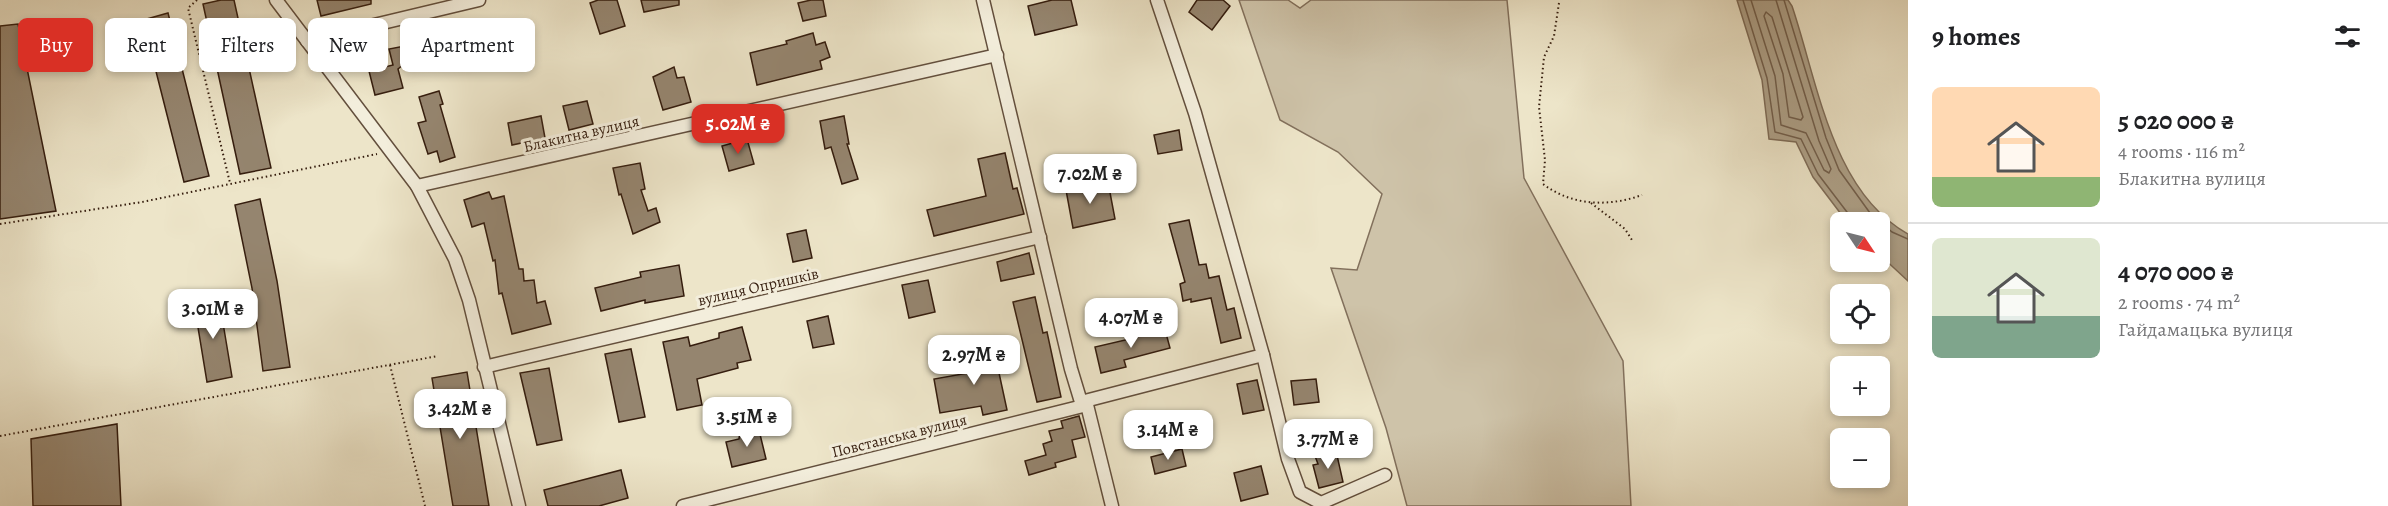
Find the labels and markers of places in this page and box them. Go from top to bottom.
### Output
pin: 5.02M ₴ [683,104,793,155]
pin: 7.02M ₴ [1035,154,1145,205]
pin: 3.01M ₴ [158,289,268,340]
pin: 4.07M ₴ [1076,298,1186,349]
pin: 2.97M ₴ [919,335,1029,386]
pin: 3.42M ₴ [405,389,515,440]
pin: 3.51M ₴ [692,397,802,448]
pin: 3.14M ₴ [1113,410,1223,461]
pin: 3.77M ₴ [1273,419,1383,470]

